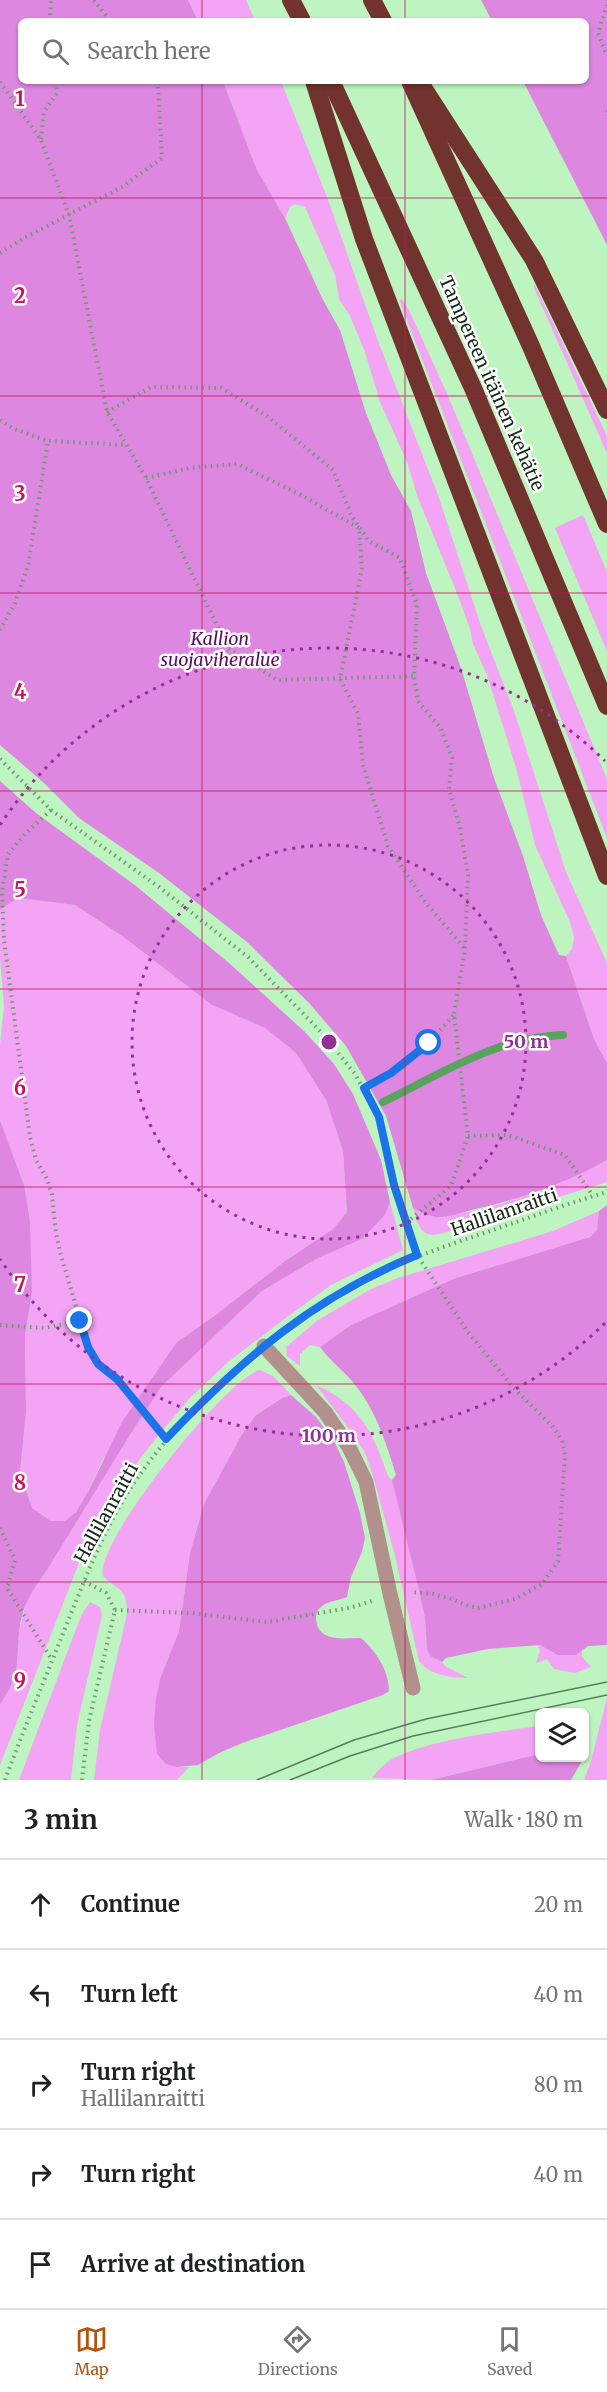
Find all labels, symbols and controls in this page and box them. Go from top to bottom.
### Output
search box [18,18,589,84]
icon: search [39,35,72,68]
text: Search here [87,37,210,65]
text: 1 [15,86,25,111]
street label: Tampereen itäinen kehätie [434,272,550,494]
text: 2 [14,283,26,308]
text: 3 [14,481,26,506]
park label: Kallion suojaviheralue [160,627,280,671]
text: 4 [14,679,27,704]
text: 5 [14,877,26,902]
route start [415,1029,441,1055]
text: 50 m [504,1030,548,1053]
centre of rings [319,1032,339,1052]
text: 6 [14,1075,26,1100]
street label: Hallilanraitti [448,1183,561,1241]
text: 7 [14,1272,26,1297]
route end [66,1307,92,1333]
text: 100 m [302,1424,356,1447]
street label: Hallilanraitti [69,1459,143,1567]
text: 8 [14,1470,26,1495]
text: 9 [14,1668,26,1693]
map controls [535,1708,589,1762]
button: layers [535,1708,589,1762]
text: 3 min [24,1803,98,1836]
text: Walk · 180 m [465,1807,583,1832]
icon: ahead [24,1888,57,1921]
text: Continue [81,1890,180,1918]
text: 20 m [534,1892,583,1917]
icon: left [24,1978,57,2011]
text: Turn left [81,1980,178,2008]
text: 40 m [533,1982,583,2007]
text: Turn right [81,2058,195,2086]
icon: right [24,2068,57,2101]
text: 80 m [534,2072,583,2097]
text: Hallilanraitti [81,2086,205,2111]
icon: right [24,2158,57,2191]
text: Turn right [81,2160,195,2188]
text: 40 m [533,2162,583,2187]
icon: arrive [24,2248,57,2281]
text: Arrive at destination [81,2250,305,2278]
tab: Map [75,2323,109,2379]
tab: Directions [258,2323,338,2379]
tab: Saved [487,2323,532,2379]

